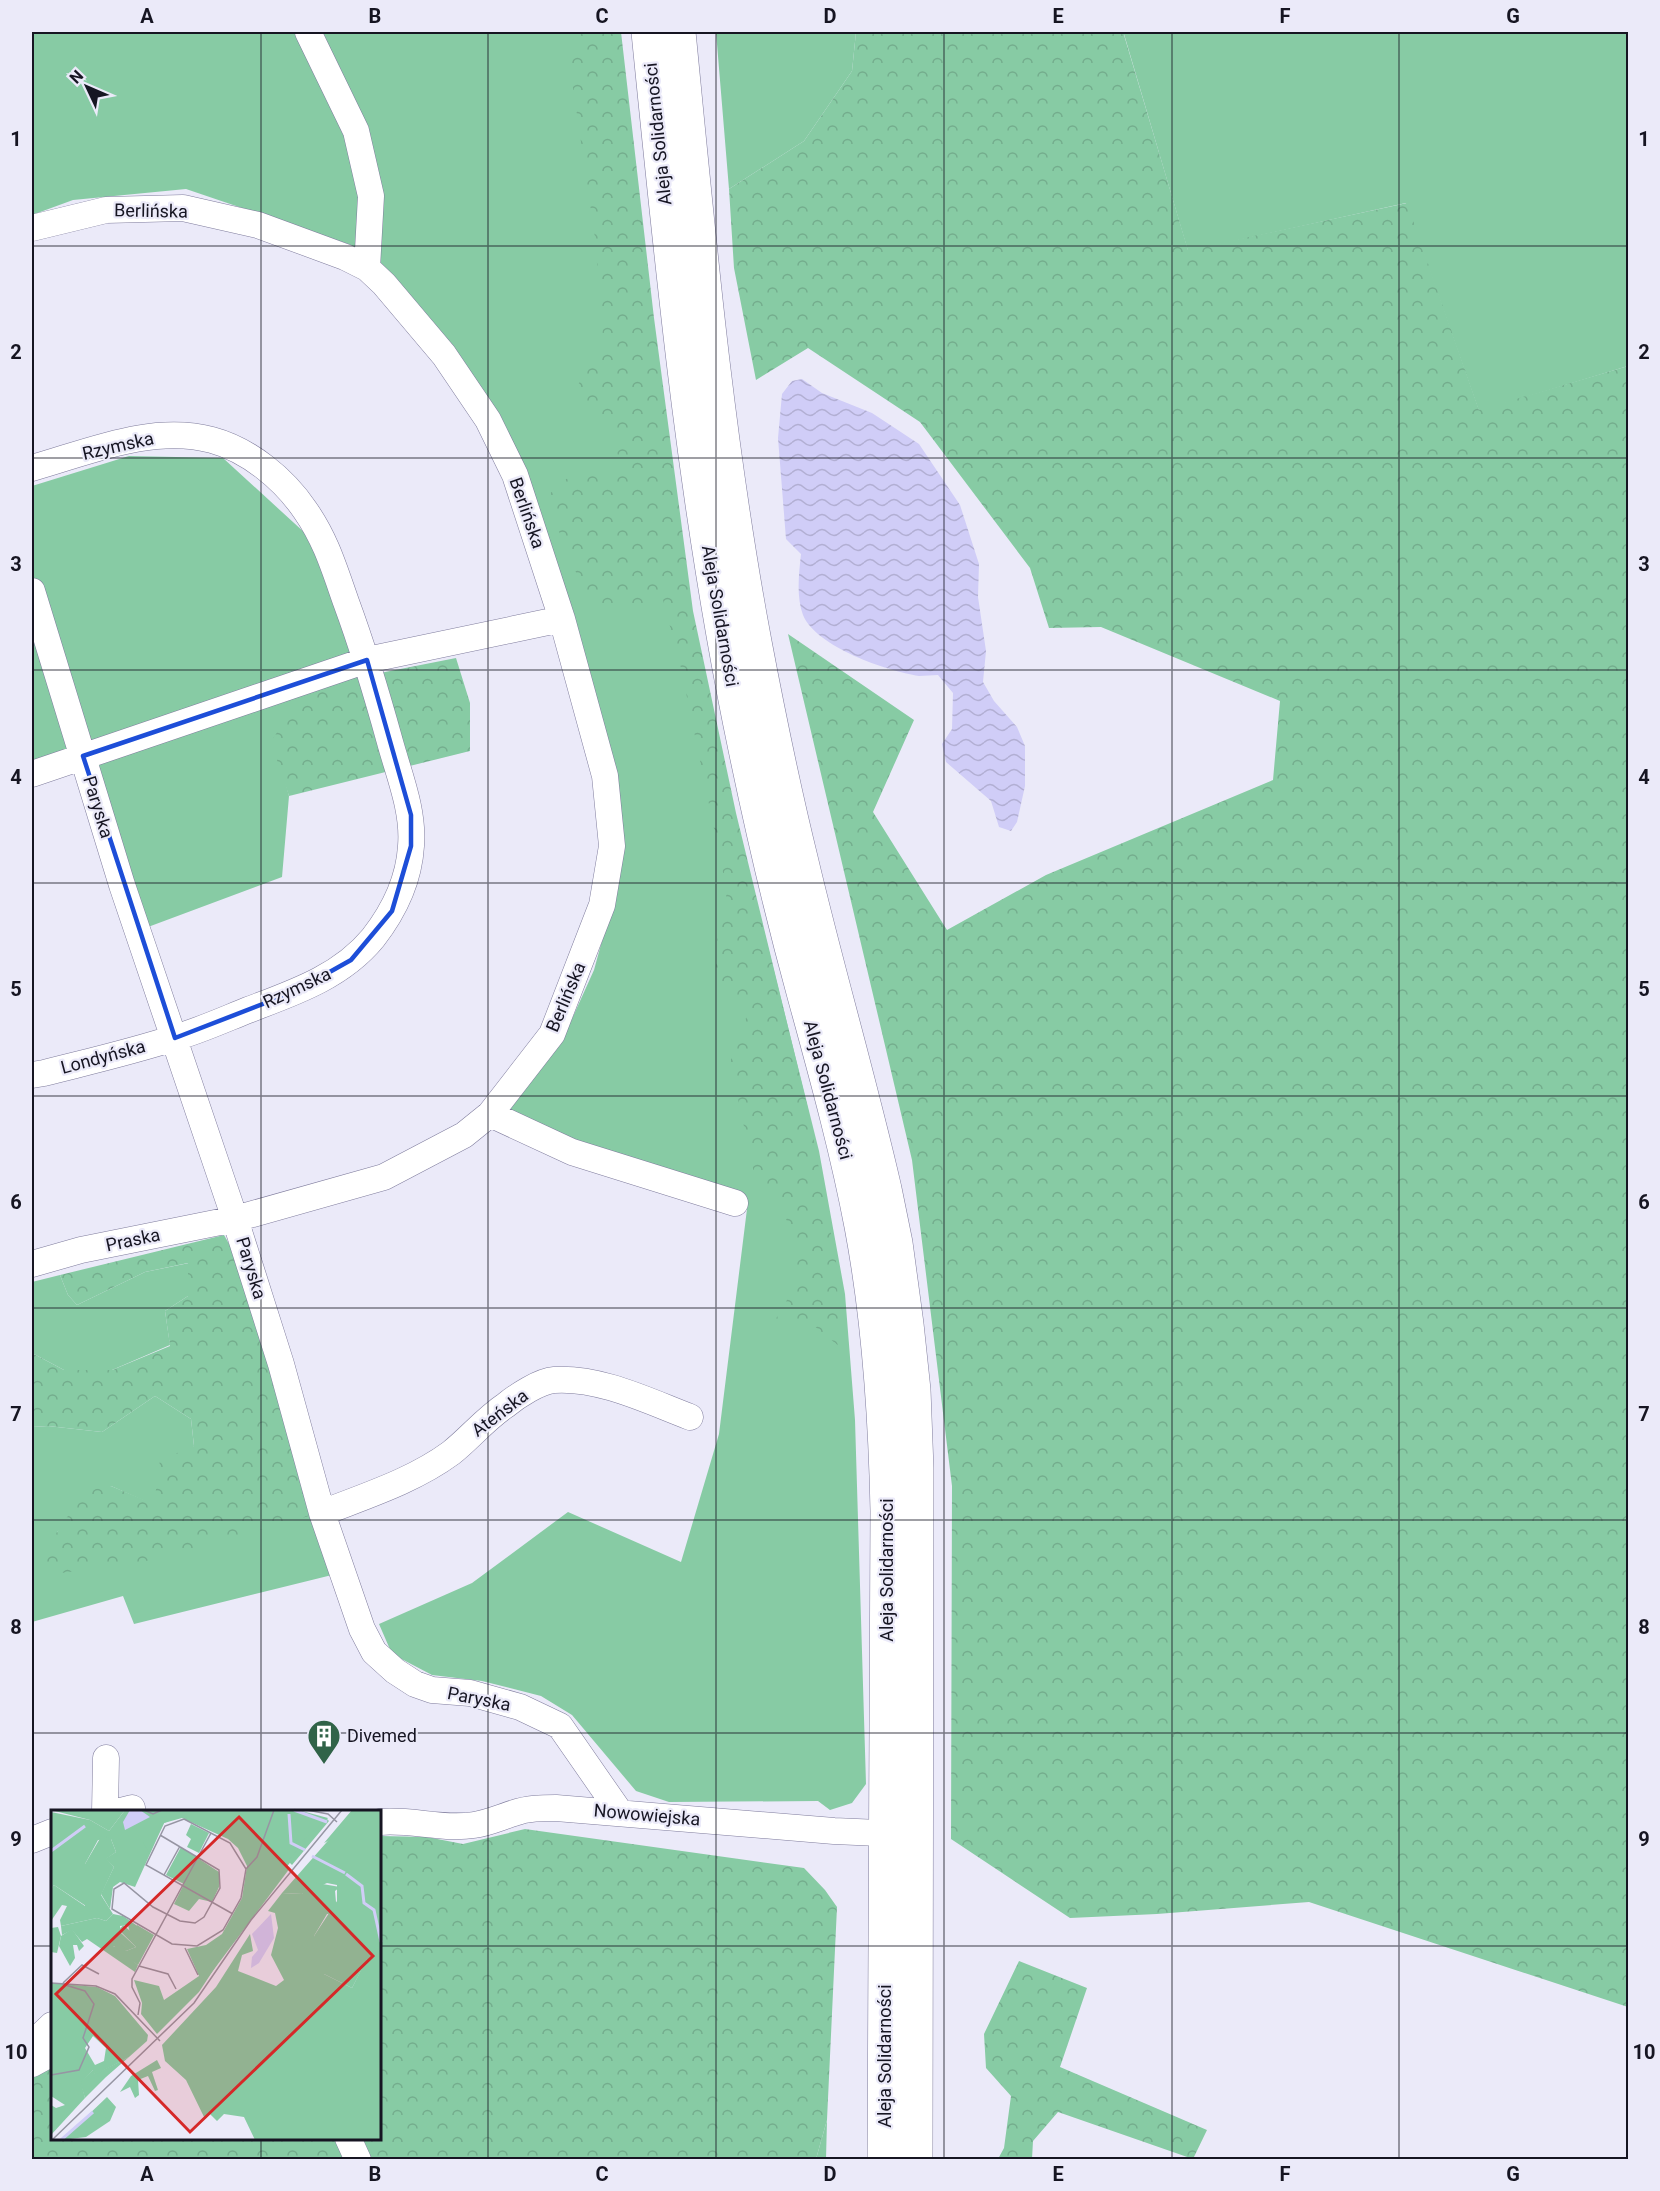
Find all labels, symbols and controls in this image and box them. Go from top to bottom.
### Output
text: A [140,4,154,28]
text: B [369,4,381,28]
text: C [595,4,609,28]
text: D [824,4,837,28]
text: E [1052,4,1064,28]
text: F [1280,4,1291,28]
text: G [1506,4,1520,28]
north arrow [57,57,117,117]
street label: Aleja Solidarności [640,62,675,206]
text: N [66,66,87,88]
text: 1 [10,127,22,151]
text: 1 [1638,127,1650,151]
street label: Berlińska [114,199,188,222]
text: 2 [10,340,22,364]
text: 2 [1638,340,1650,364]
street label: Rzymska [80,427,156,464]
street label: Berlińska [506,475,549,551]
street label: Aleja Solidarności [698,544,743,688]
text: 3 [10,552,22,576]
text: 3 [1638,552,1650,576]
text: 4 [10,765,22,789]
text: 4 [1638,765,1650,789]
street label: Paryska [79,773,118,841]
street label: Berlińska [541,959,590,1035]
street label: Rzymska [259,963,334,1012]
text: 5 [10,977,22,1001]
text: 5 [1638,977,1650,1001]
street label: Aleja Solidarności [800,1018,857,1162]
street label: Londyńska [58,1035,147,1078]
text: 6 [10,1190,22,1214]
text: 6 [1638,1190,1650,1214]
street label: Praska [104,1224,162,1256]
street label: Paryska [232,1234,271,1302]
street label: Ateńska [467,1385,532,1441]
text: 7 [10,1402,22,1426]
text: 7 [1638,1402,1650,1426]
street label: Aleja Solidarności [876,1498,897,1642]
text: 8 [10,1615,22,1639]
text: 8 [1638,1615,1650,1639]
street label: Paryska [446,1682,513,1715]
building icon: Divemed [306,1718,342,1765]
place label: Divemed [347,1725,417,1746]
street label: Nowowiejska [593,1799,701,1830]
inset map [51,1810,381,2140]
text: 9 [10,1827,22,1851]
text: 9 [1638,1827,1650,1851]
street label: Aleja Solidarności [874,1984,895,2128]
text: 10 [5,2040,27,2064]
text: 10 [1633,2040,1655,2064]
text: A [140,2162,154,2186]
text: B [369,2162,381,2186]
text: C [595,2162,609,2186]
text: D [824,2162,837,2186]
text: E [1052,2162,1064,2186]
text: F [1280,2162,1291,2186]
text: G [1506,2162,1520,2186]

